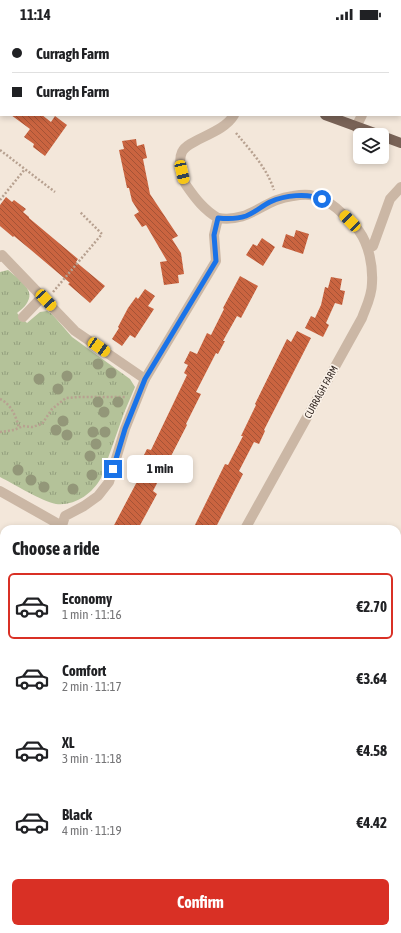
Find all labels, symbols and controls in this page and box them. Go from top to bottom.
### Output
text: 11:14 [20,6,51,23]
text: Curragh Farm [36,45,109,62]
text: Curragh Farm [36,83,109,100]
map controls [353,128,389,164]
button: layers [353,128,389,164]
car [173,159,191,185]
route start [313,190,331,208]
car [337,208,363,234]
car [33,287,59,313]
car [86,335,112,359]
street label: CURRAGH FARM [302,364,340,420]
callout: 1 min [127,455,193,483]
route end [104,460,122,478]
text: 1 min [147,461,173,476]
text: Choose a ride [12,538,100,559]
icon: car [14,588,50,624]
text: Economy [62,590,112,607]
text: €2.70 [356,598,387,615]
text: 1 min · 11:16 [62,607,122,622]
icon: car [14,660,50,696]
text: Comfort [62,662,106,679]
text: €3.64 [356,670,387,687]
text: 2 min · 11:17 [62,679,122,694]
icon: car [14,732,50,768]
text: XL [62,734,75,751]
text: €4.58 [356,742,387,759]
text: 3 min · 11:18 [62,751,122,766]
icon: car [14,804,50,840]
text: Black [62,806,92,823]
text: €4.42 [356,814,387,831]
text: 4 min · 11:19 [62,823,122,838]
button: Confirm [12,879,389,925]

